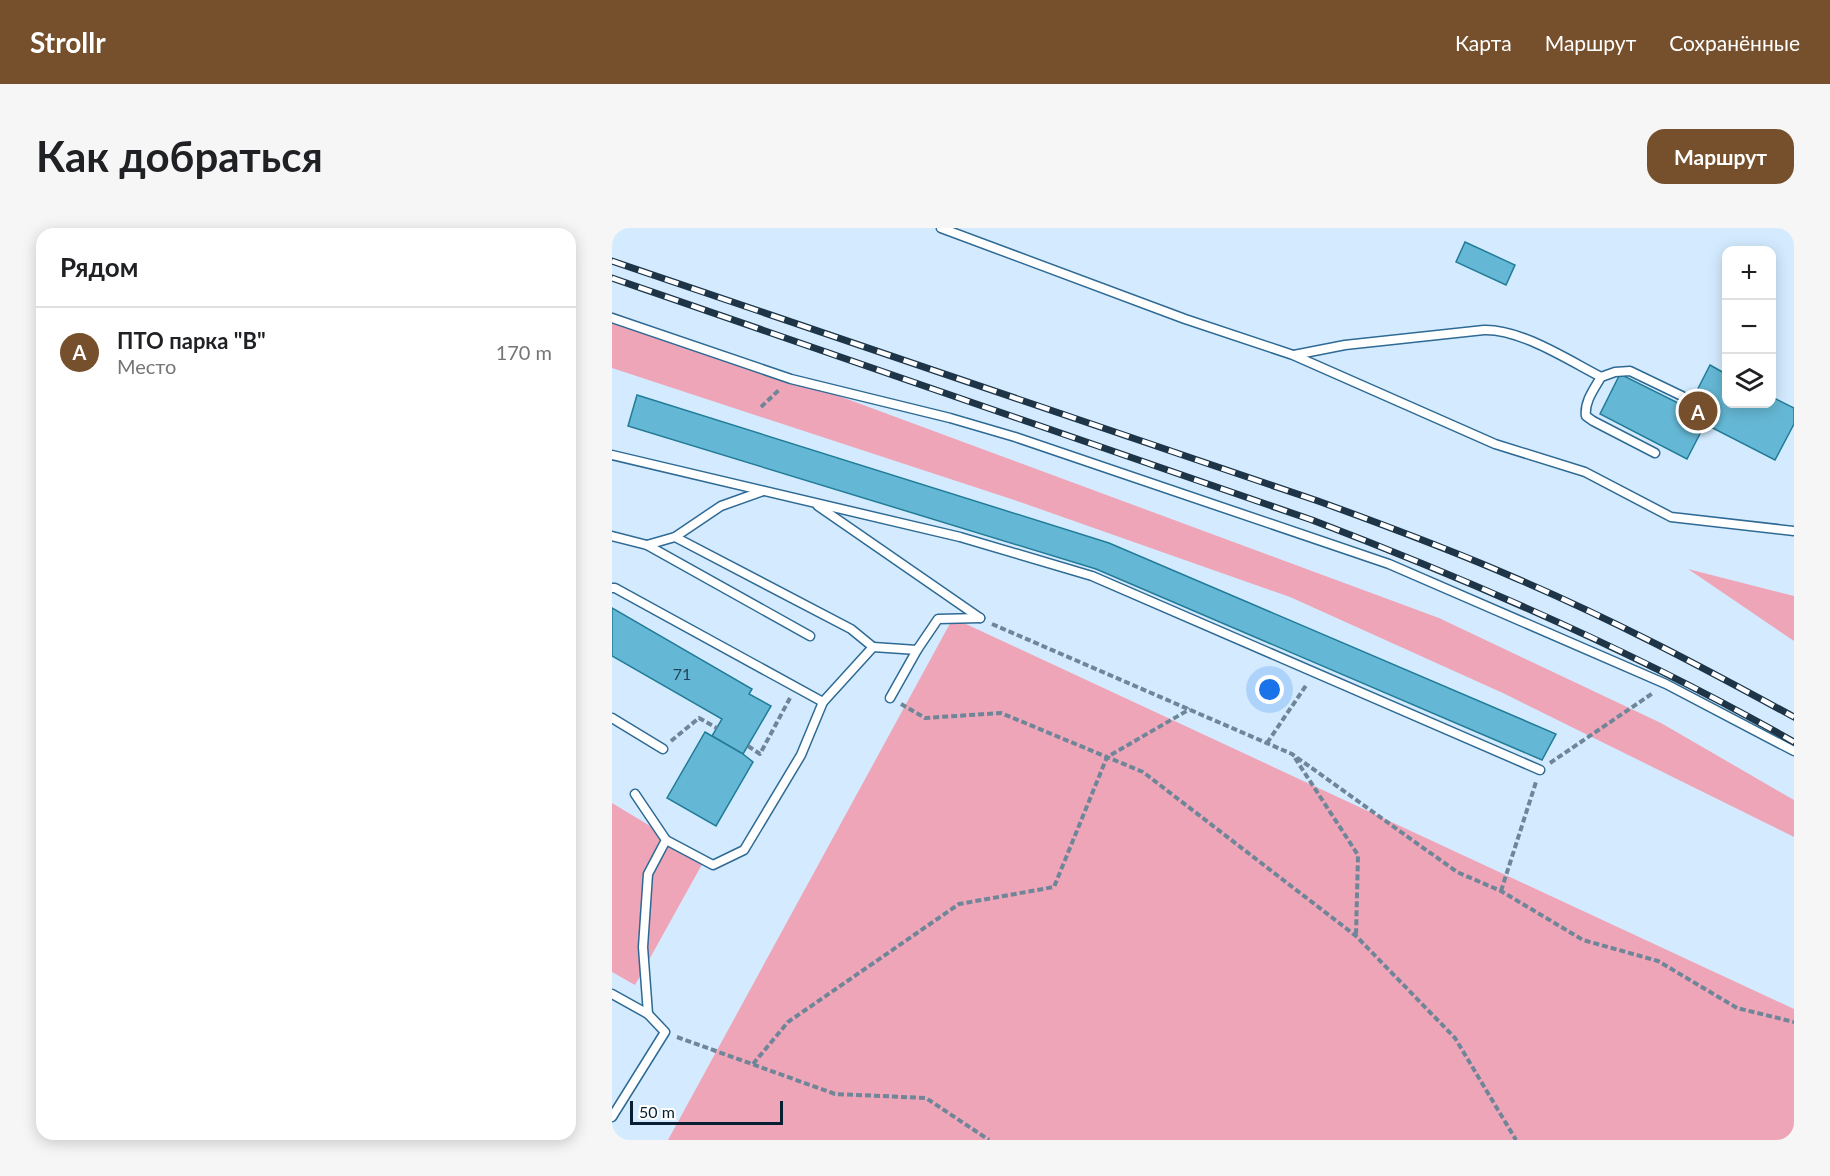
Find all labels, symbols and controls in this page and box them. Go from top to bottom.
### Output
text: Strollr [30,25,106,59]
text: Карта [1455,30,1512,55]
text: Маршрут [1545,30,1636,55]
text: Сохранённые [1669,30,1800,55]
button: Маршрут [1647,129,1794,184]
text: Как добраться [36,131,323,181]
map controls [1722,246,1776,408]
button: + [1722,246,1776,300]
text: Рядом [60,251,138,283]
button: − [1722,300,1776,354]
text: ПТО парка "В" [117,327,266,354]
text: A [73,340,86,364]
text: 170 m [496,340,552,364]
text: Место [117,354,176,378]
button: layers [1722,354,1776,408]
pin: A [1678,388,1718,434]
house number: 71 [673,664,691,683]
your location [1255,675,1284,704]
scale bar [630,1098,783,1126]
text: 50 m [639,1102,675,1121]

